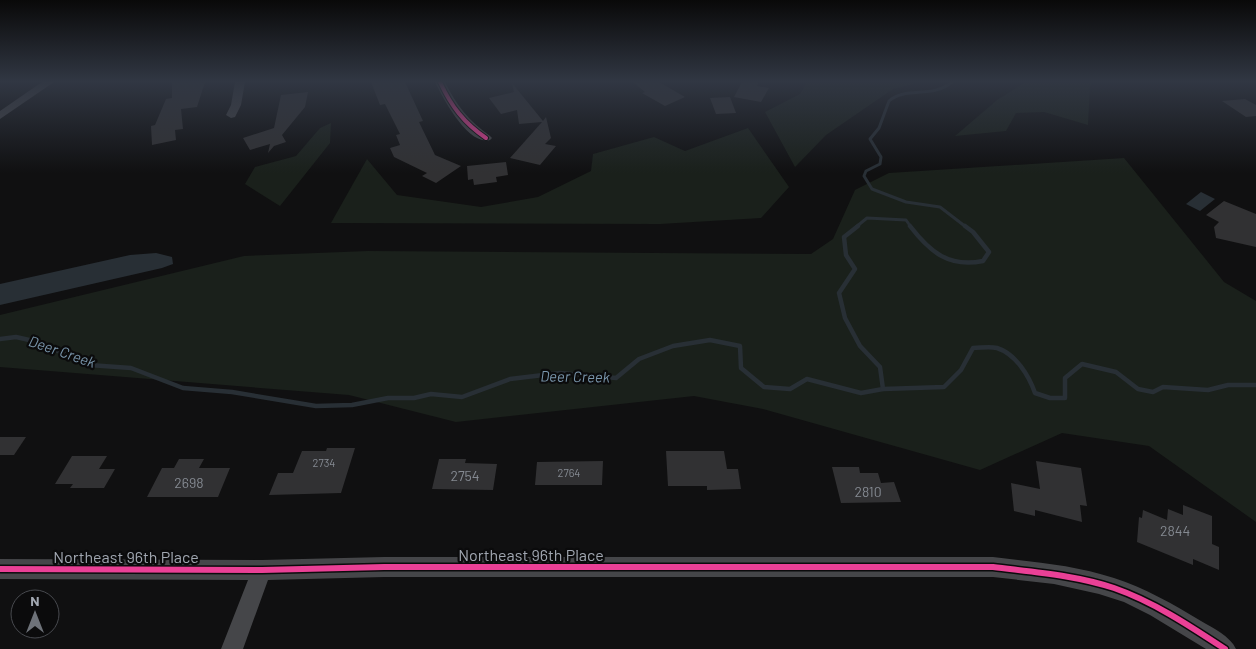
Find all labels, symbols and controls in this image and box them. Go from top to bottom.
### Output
water label: Deer Creek [27,331,99,371]
water label: Deer Creek [540,366,611,386]
house number: 2734 [313,456,335,469]
house number: 2764 [558,466,580,479]
house number: 2754 [450,467,480,484]
house number: 2698 [174,474,204,491]
house number: 2810 [854,483,882,500]
house number: 2844 [1160,522,1190,539]
street label: Northeast 96th Place [458,545,604,564]
street label: Northeast 96th Place [53,547,199,566]
north arrow [10,589,60,639]
text: N [30,592,40,609]

